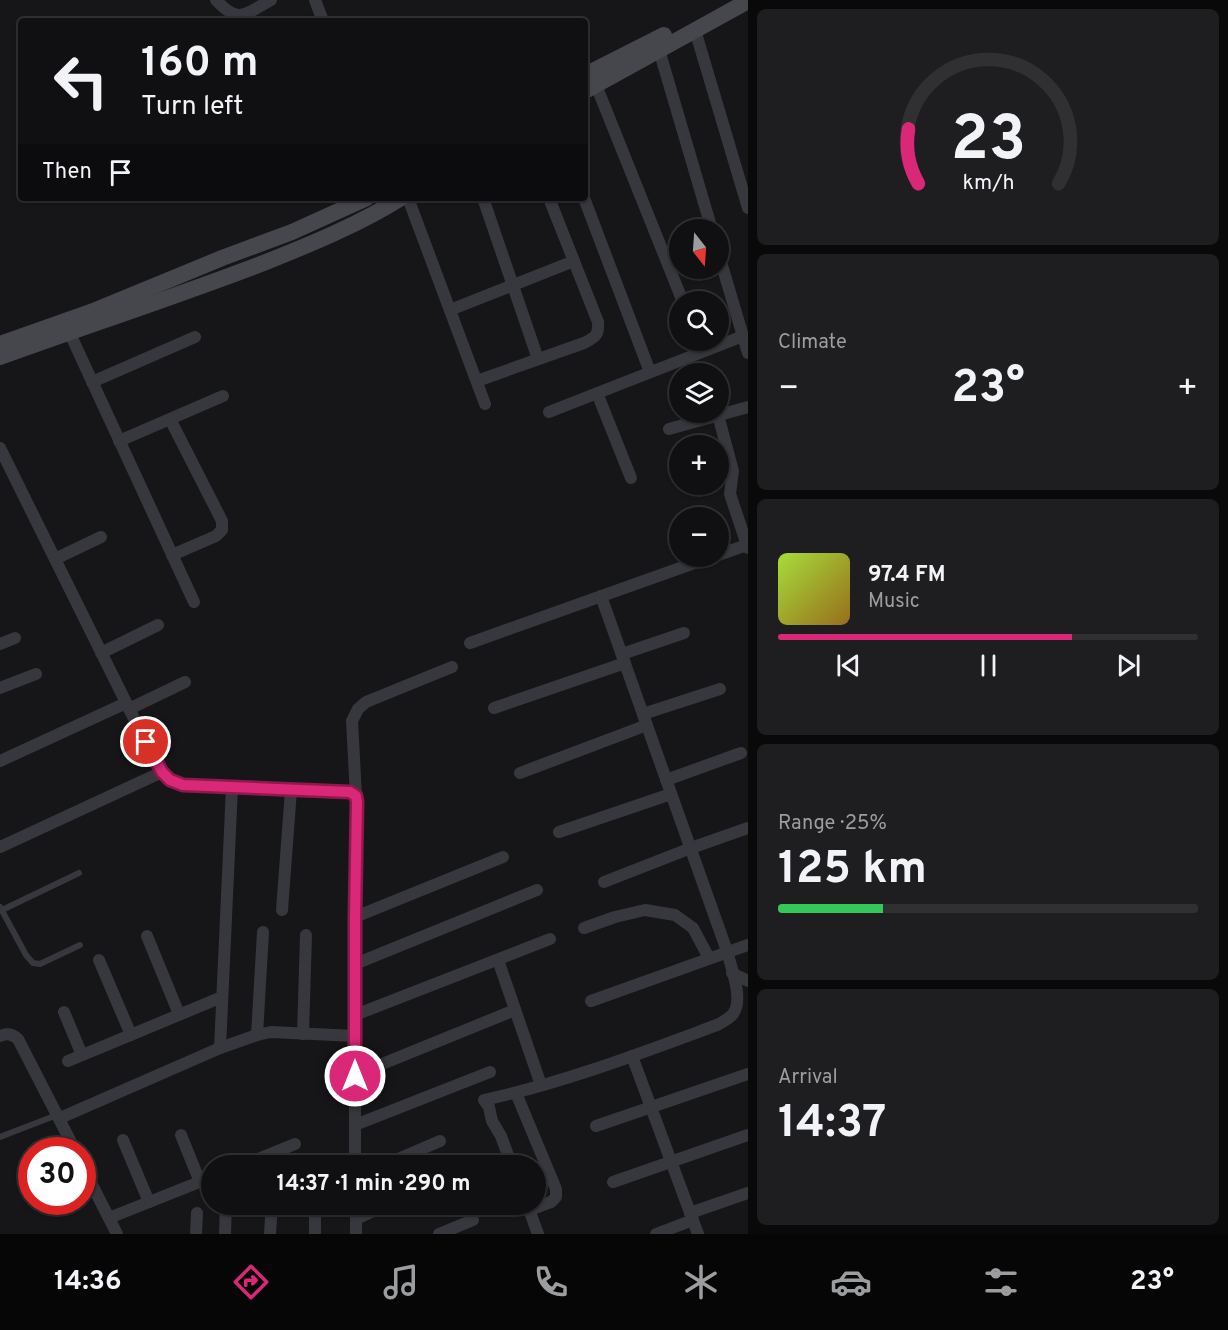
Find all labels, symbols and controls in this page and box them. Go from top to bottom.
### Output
text: 160 m [141,38,259,91]
icon: left [42,42,120,120]
text: Turn left [141,90,243,124]
text: 23 [950,103,1026,182]
icon: arrive [104,156,137,189]
text: Then [42,159,92,186]
text: km/h [962,170,1014,197]
north arrow [669,219,729,279]
map controls [669,219,729,567]
button: search [669,291,729,351]
text: Climate [778,330,847,356]
text: 23° [951,361,1025,418]
button: layers [669,363,729,423]
text: − [778,369,799,411]
text: + [1177,369,1198,411]
button: + [669,435,729,495]
button: − [669,507,729,567]
text: 97.4 FM [868,562,946,589]
text: Music [868,589,920,615]
icon: previous [832,649,865,682]
icon: pause [972,649,1005,682]
icon: next [1112,649,1145,682]
pin [120,716,171,767]
icon: arrive [129,725,162,758]
text: Range · 25% [778,811,887,837]
text: 125 km [778,842,927,899]
position arrow [323,1044,387,1108]
text: Arrival [778,1065,838,1091]
text: 14:37 [778,1096,886,1153]
speed limit sign: 30 [18,1137,96,1215]
text: 14:37 · 1 min · 290 m [276,1171,471,1198]
icon: directions [230,1261,272,1303]
icon: music [380,1261,422,1303]
icon: phone [530,1261,572,1303]
icon: climate [680,1261,722,1303]
icon: car [830,1261,872,1303]
icon: filters [980,1261,1022,1303]
text: 14:36 [54,1265,122,1299]
text: 23° [1130,1265,1174,1299]

